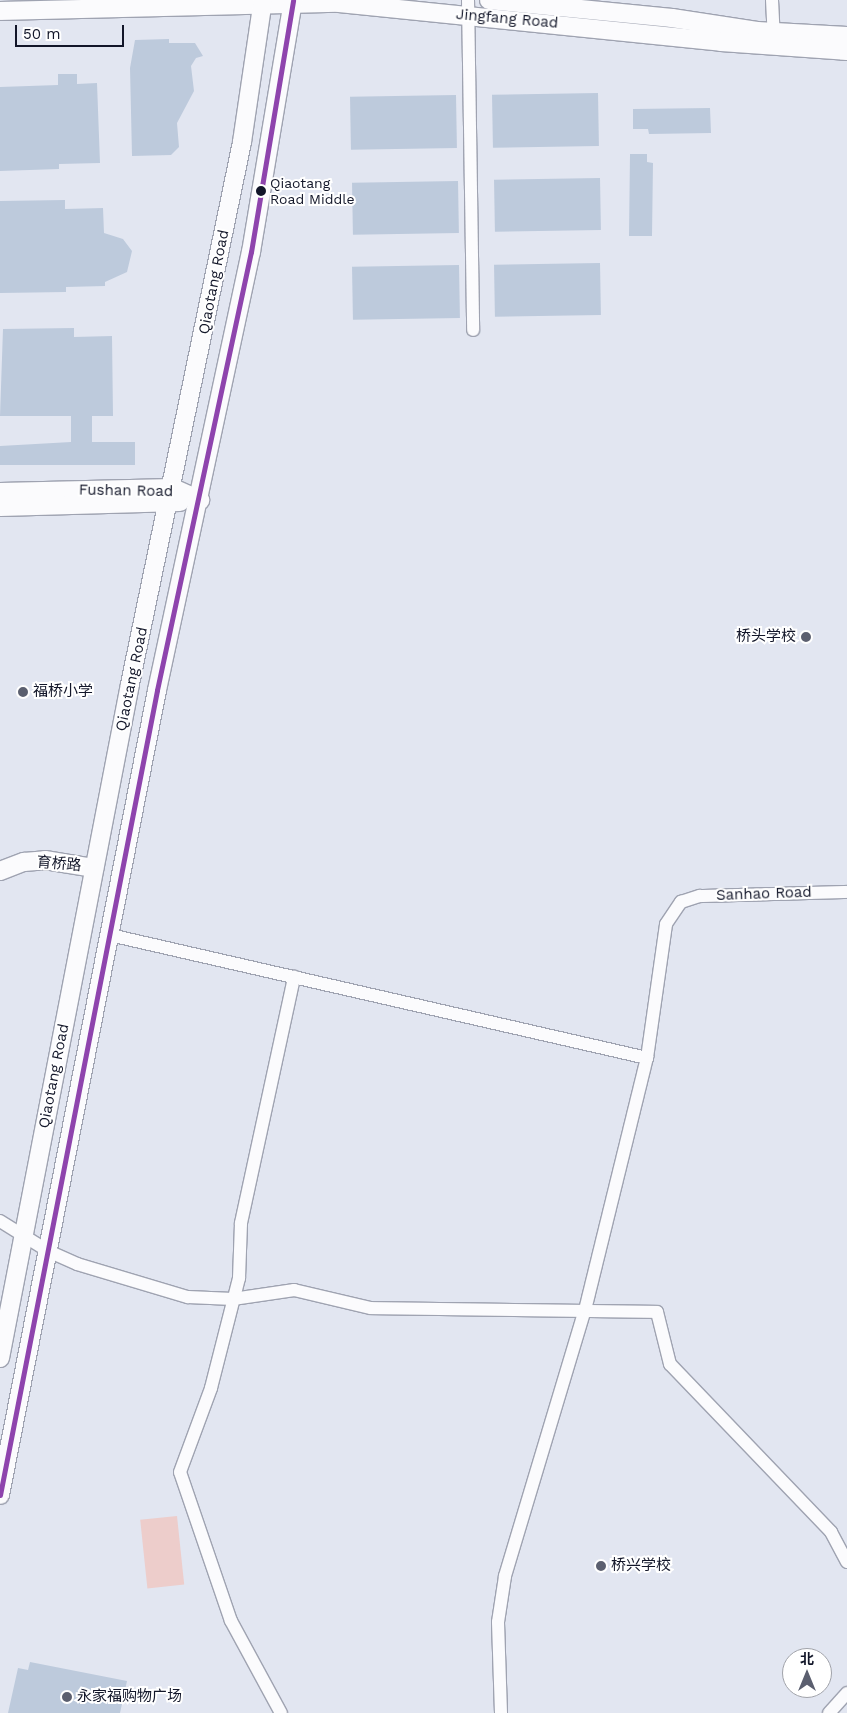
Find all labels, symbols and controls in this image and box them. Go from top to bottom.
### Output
street label: Jingfang Road [455,6,559,32]
scale bar [18,15,126,47]
text: 50 m [23,25,60,43]
place label: Qiaotang Road Middle [270,175,355,208]
marker: Qiaotang Road Middle [256,186,266,196]
street label: Qiaotang Road [195,228,233,336]
street label: Fushan Road [79,481,173,501]
street label: Qiaotang Road [112,625,152,733]
place label: 桥头学校 [736,628,796,646]
marker: 桥头学校 [800,631,812,643]
place label: 福桥小学 [33,683,93,701]
marker: 福桥小学 [17,686,29,698]
street label: 育桥路 [36,853,82,875]
street label: Sanhao Road [716,883,812,905]
street label: Qiaotang Road [35,1022,73,1130]
place label: 桥兴学校 [611,1557,671,1575]
marker: 桥兴学校 [595,1560,607,1572]
north arrow [782,1648,832,1698]
text: 北 [800,1651,814,1667]
place label: 永家福购物广场 [77,1688,182,1706]
marker: 永家福购物广场 [61,1691,73,1703]

